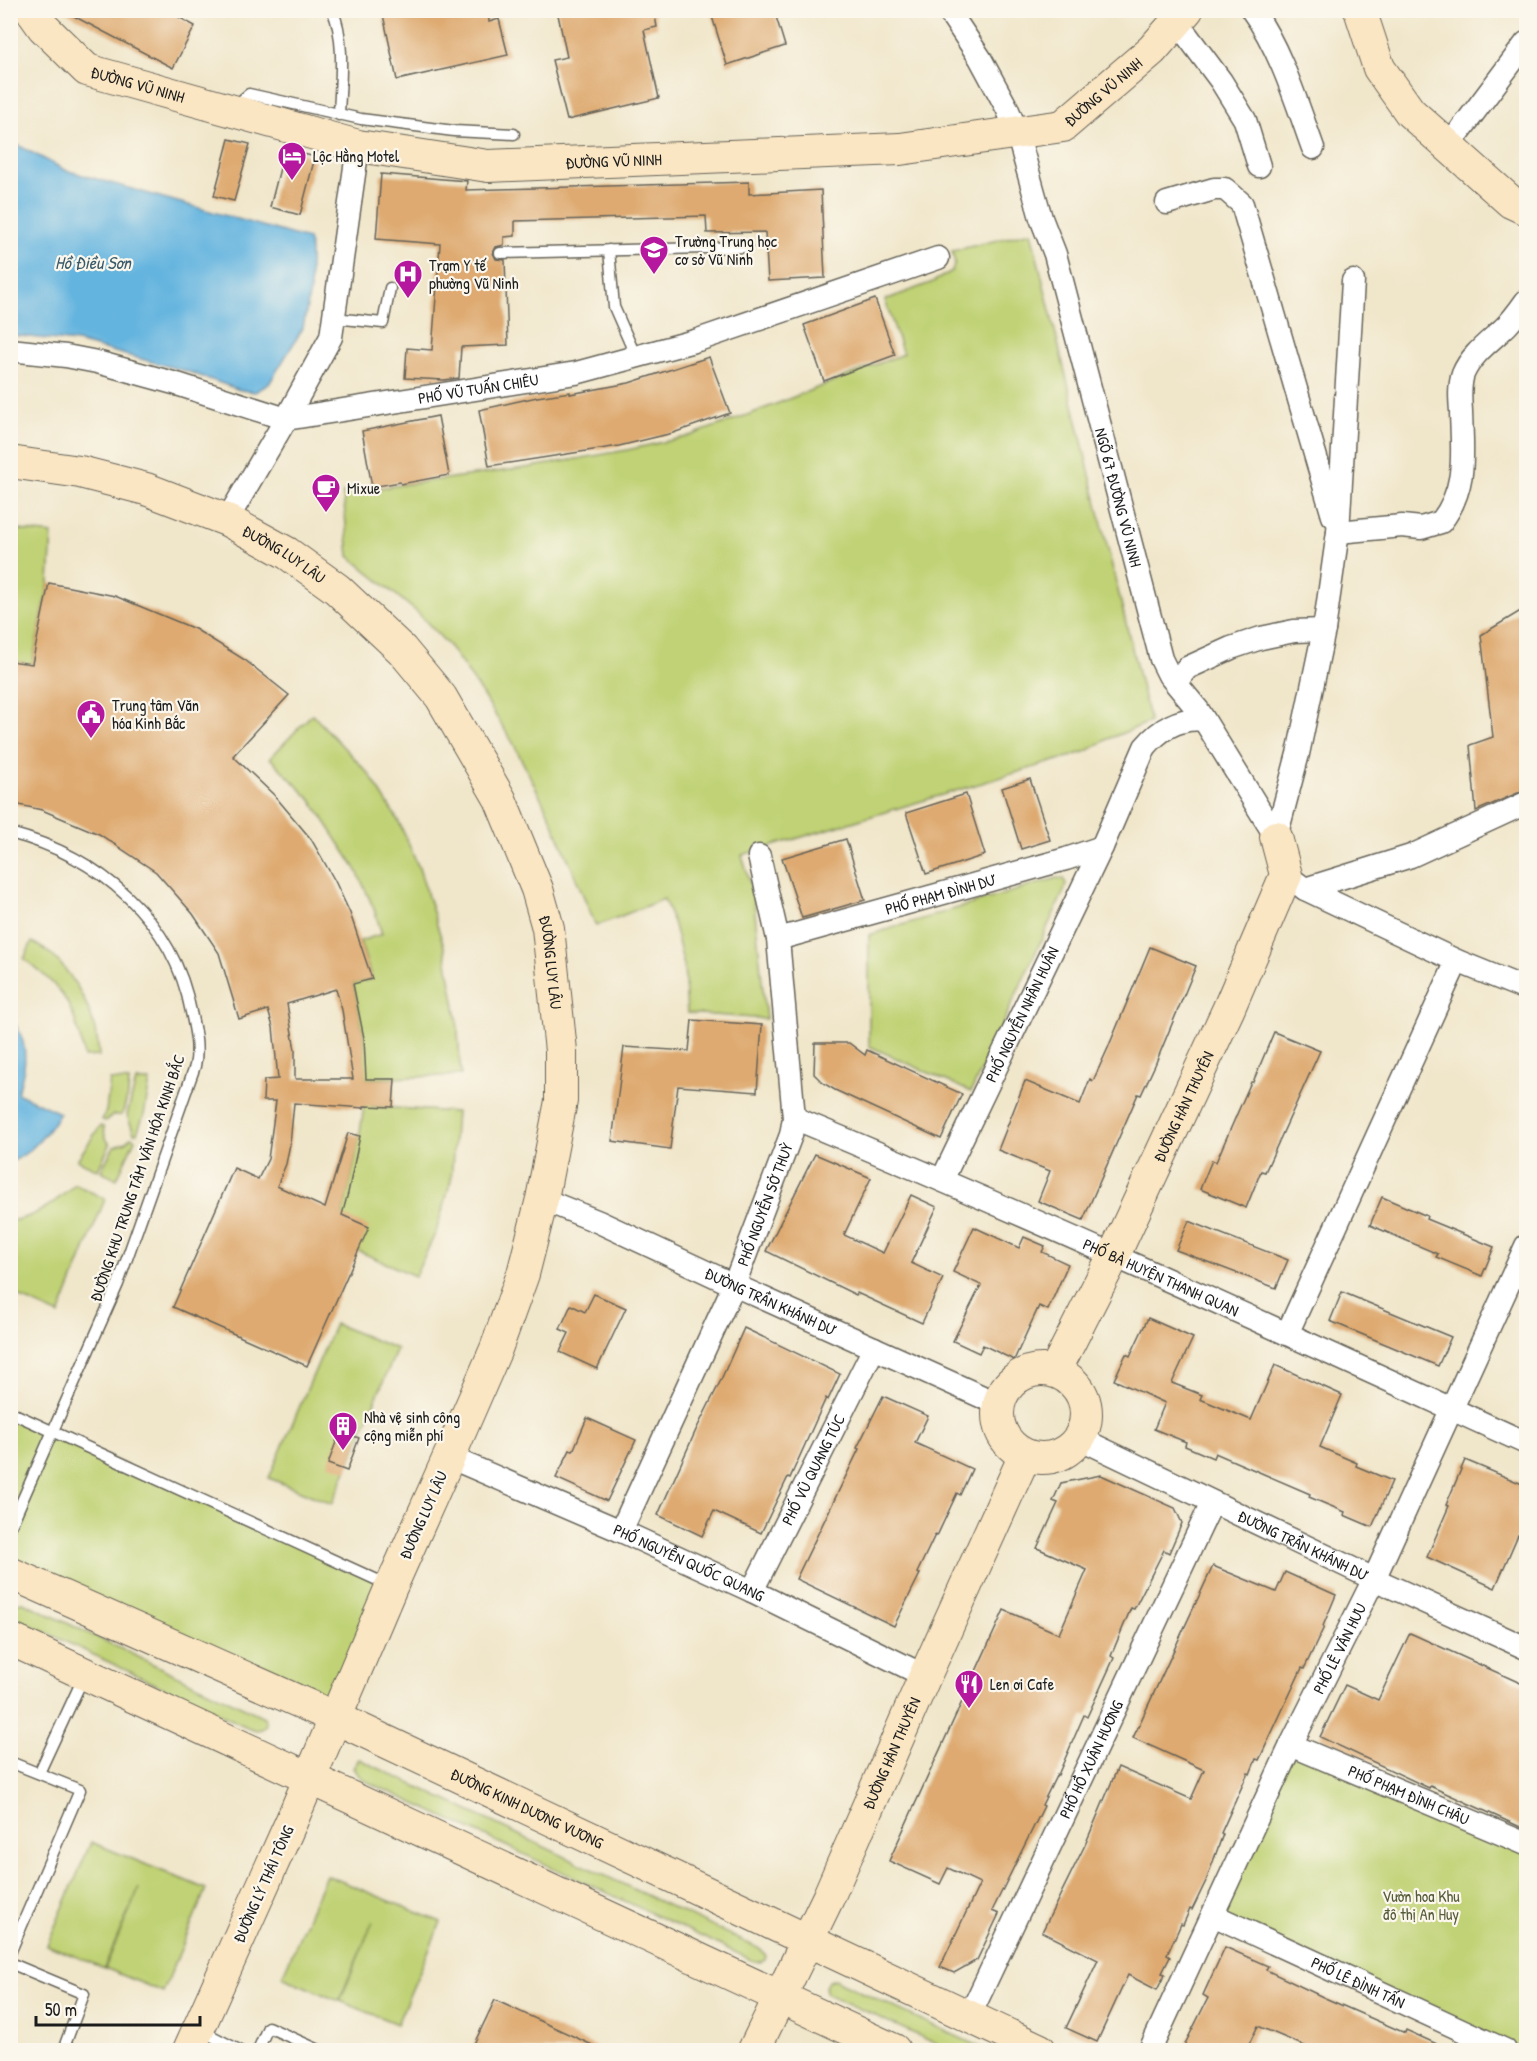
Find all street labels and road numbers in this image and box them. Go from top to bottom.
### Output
street label: ĐƯỜNG VŨ NINH [1059,52,1147,131]
street label: ĐƯỜNG VŨ NINH [88,61,187,108]
street label: ĐƯỜNG VŨ NINH [565,148,662,174]
street label: PHỐ VŨ TUẤN CHIÊU [416,368,540,409]
street label: NGÕ 67 ĐƯỜNG VŨ NINH [1090,425,1147,569]
street label: ĐƯỜNG LUY LÂU [238,520,330,588]
street label: PHỐ PHẠM ĐÌNH DƯ [883,868,998,920]
street label: ĐƯỜNG LUY LÂU [534,913,568,1011]
street label: PHỐ NGUYỄN NHÂN HUÂN [980,943,1064,1086]
street label: ĐƯỜNG HÀN THUYÊN [1148,1047,1219,1166]
street label: ĐƯỜNG KHU TRUNG TÂM VĂN HÓA KINH BẮC [83,1051,190,1304]
street label: PHỐ NGUYỄN SỞ THUỲ [731,1140,798,1269]
street label: PHỐ BÀ HUYỆN THANH QUAN [1080,1233,1242,1322]
street label: ĐƯỜNG TRẦN KHÁNH DƯ [701,1262,840,1341]
street label: PHỐ VŨ QUANG TÚC [776,1410,850,1529]
street label: ĐƯỜNG LUY LÂU [394,1467,452,1563]
street label: ĐƯỜNG TRẦN KHÁNH DƯ [1234,1505,1372,1586]
street label: PHỐ NGUYỄN QUỐC QUANG [610,1518,768,1606]
street label: PHỐ LÊ VĂN HƯU [1307,1599,1371,1697]
street label: ĐƯỜNG HÀN THUYÊN [857,1694,925,1813]
street label: PHỐ HỒ XUÂN HƯƠNG [1054,1697,1128,1822]
street label: PHỐ PHẠM ĐÌNH CHÂU [1345,1759,1473,1830]
street label: ĐƯỜNG KINH DƯƠNG VƯƠNG [447,1763,607,1854]
street label: ĐƯỜNG LÝ THÁI TÔNG [227,1822,299,1946]
street label: PHỐ LÊ ĐÌNH TẤN [1308,1951,1409,2013]

